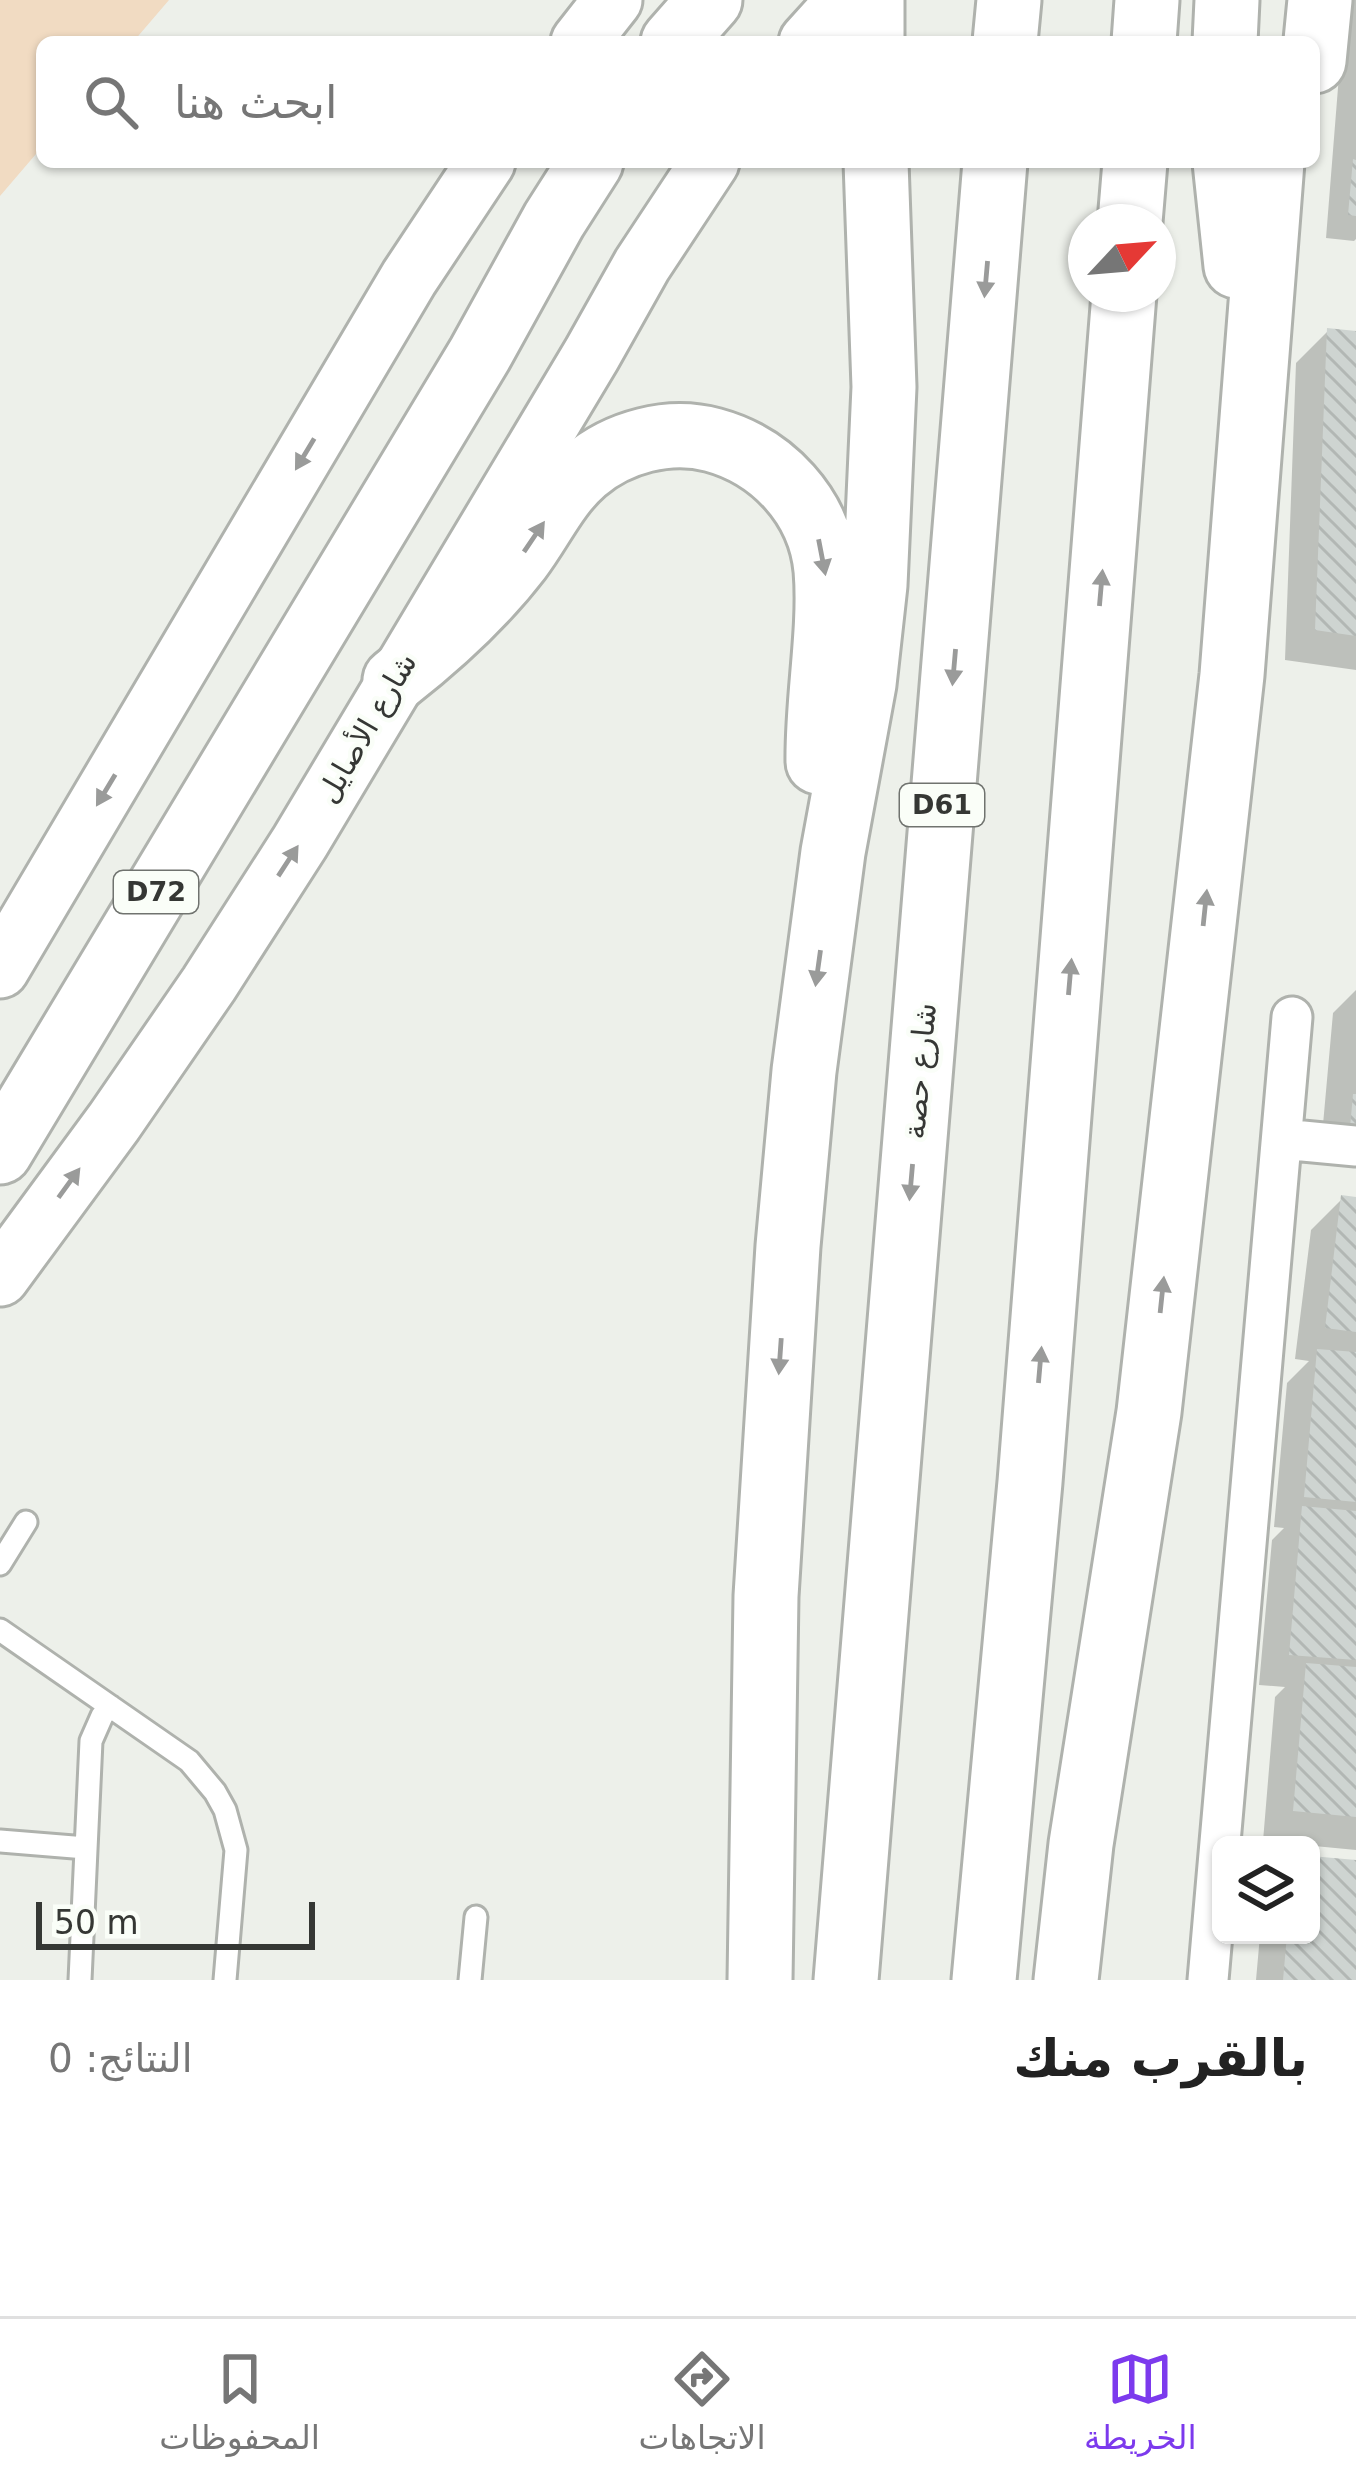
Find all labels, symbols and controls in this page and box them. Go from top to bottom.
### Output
search box [36,36,1320,168]
icon: search [78,69,144,135]
text: ابحث هنا [174,76,338,129]
north arrow [1068,204,1176,312]
one-way arrow [976,261,995,298]
one-way arrow [295,437,316,471]
one-way arrow [522,520,545,553]
one-way arrow [813,538,832,576]
one-way arrow [1092,569,1111,606]
street label: شارع الأصايل [308,646,424,809]
one-way arrow [944,649,963,686]
one-way arrow [97,773,118,807]
road number: D61 [900,784,984,826]
one-way arrow [277,844,299,877]
road number: D72 [114,871,198,913]
one-way arrow [1196,889,1215,926]
one-way arrow [808,950,827,987]
one-way arrow [1061,958,1080,995]
street label: شارع حصة [896,1001,943,1141]
one-way arrow [902,1163,921,1201]
one-way arrow [57,1167,81,1199]
one-way arrow [1152,1276,1171,1314]
one-way arrow [771,1338,790,1375]
one-way arrow [1030,1346,1049,1383]
map controls [1212,1836,1320,1944]
button: layers [1212,1836,1320,1944]
scale bar [36,1896,315,1949]
text: 50 m [54,1903,139,1942]
text: بالقرب منك [1013,2029,1308,2088]
text: النتائج: 0 [48,2036,193,2081]
tab: المحفوظات [159,2346,320,2457]
tab: الاتجاهات [639,2346,766,2457]
tab: الخريطة [1084,2346,1197,2457]

